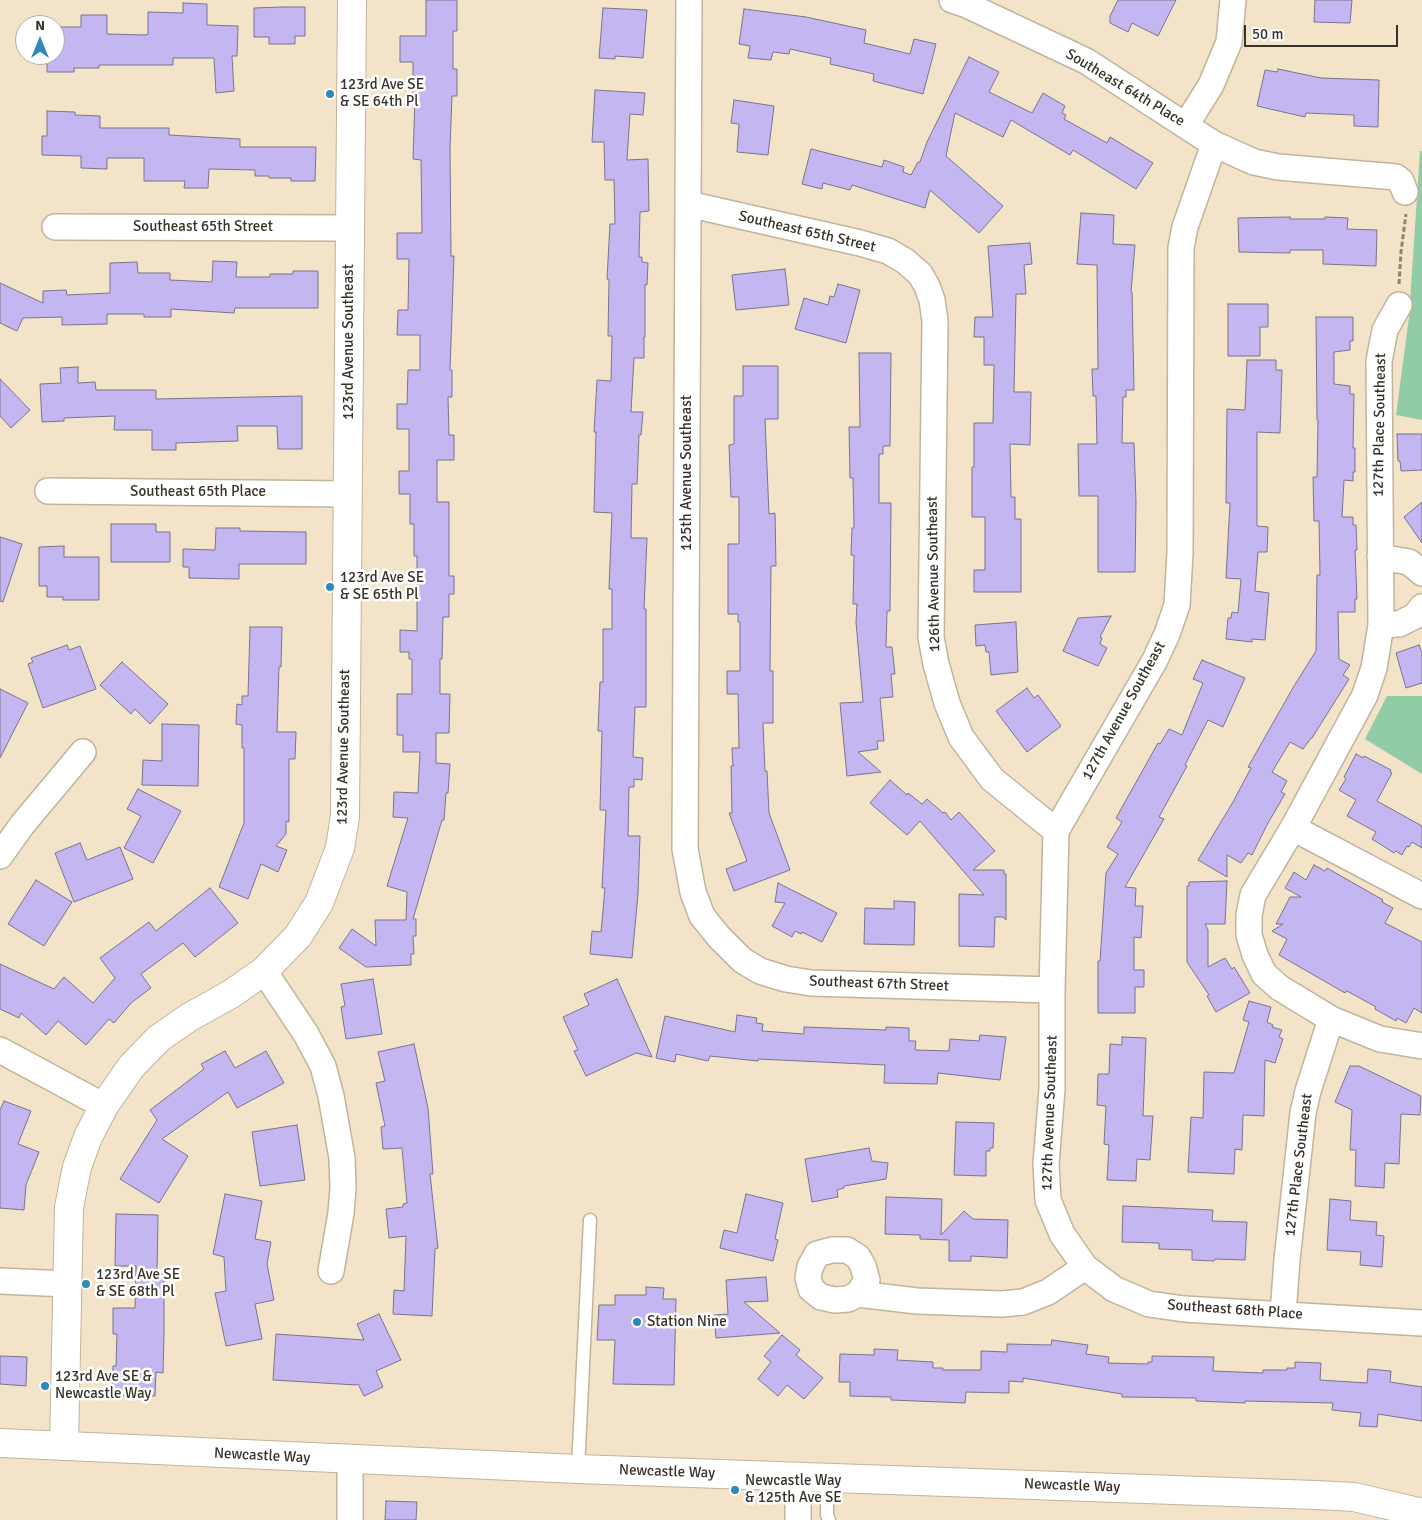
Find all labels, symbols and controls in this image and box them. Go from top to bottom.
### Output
north arrow [15,15,65,65]
scale bar [1247,15,1401,47]
text: N [35,17,45,34]
text: 50 m [1252,25,1283,43]
street label: Southeast 64th Place [1062,45,1188,131]
place label: 123rd Ave SE & SE 64th Pl [340,76,424,111]
marker: 123rd Ave SE & SE 64th Pl [324,88,336,100]
street label: Southeast 65th Street [737,207,877,257]
street label: Southeast 65th Street [133,218,273,236]
street label: 123rd Avenue Southeast [340,264,358,420]
street label: 127th Place Southeast [1370,353,1390,497]
street label: 125th Avenue Southeast [678,395,696,551]
street label: Southeast 65th Place [130,483,266,501]
street label: 126th Avenue Southeast [924,496,944,652]
place label: 123rd Ave SE & SE 65th Pl [340,569,424,604]
marker: 123rd Ave SE & SE 65th Pl [324,581,336,593]
street label: 127th Avenue Southeast [1078,638,1170,784]
street label: 123rd Avenue Southeast [334,669,354,825]
street label: Southeast 67th Street [809,973,949,995]
street label: 127th Avenue Southeast [1038,1035,1062,1191]
street label: 127th Place Southeast [1281,1092,1317,1238]
place label: 123rd Ave SE & SE 68th Pl [96,1266,180,1301]
marker: 123rd Ave SE & SE 68th Pl [80,1278,92,1290]
street label: Southeast 68th Place [1167,1296,1303,1324]
place label: Station Nine [647,1313,727,1331]
marker: Station Nine [631,1316,643,1328]
place label: 123rd Ave SE & Newcastle Way [55,1368,152,1403]
marker: 123rd Ave SE & Newcastle Way [39,1380,51,1392]
street label: Newcastle Way [213,1444,311,1468]
street label: Newcastle Way [619,1461,715,1483]
place label: Newcastle Way & 125th Ave SE [745,1472,842,1507]
street label: Newcastle Way [1024,1475,1120,1497]
marker: Newcastle Way & 125th Ave SE [729,1484,741,1496]

